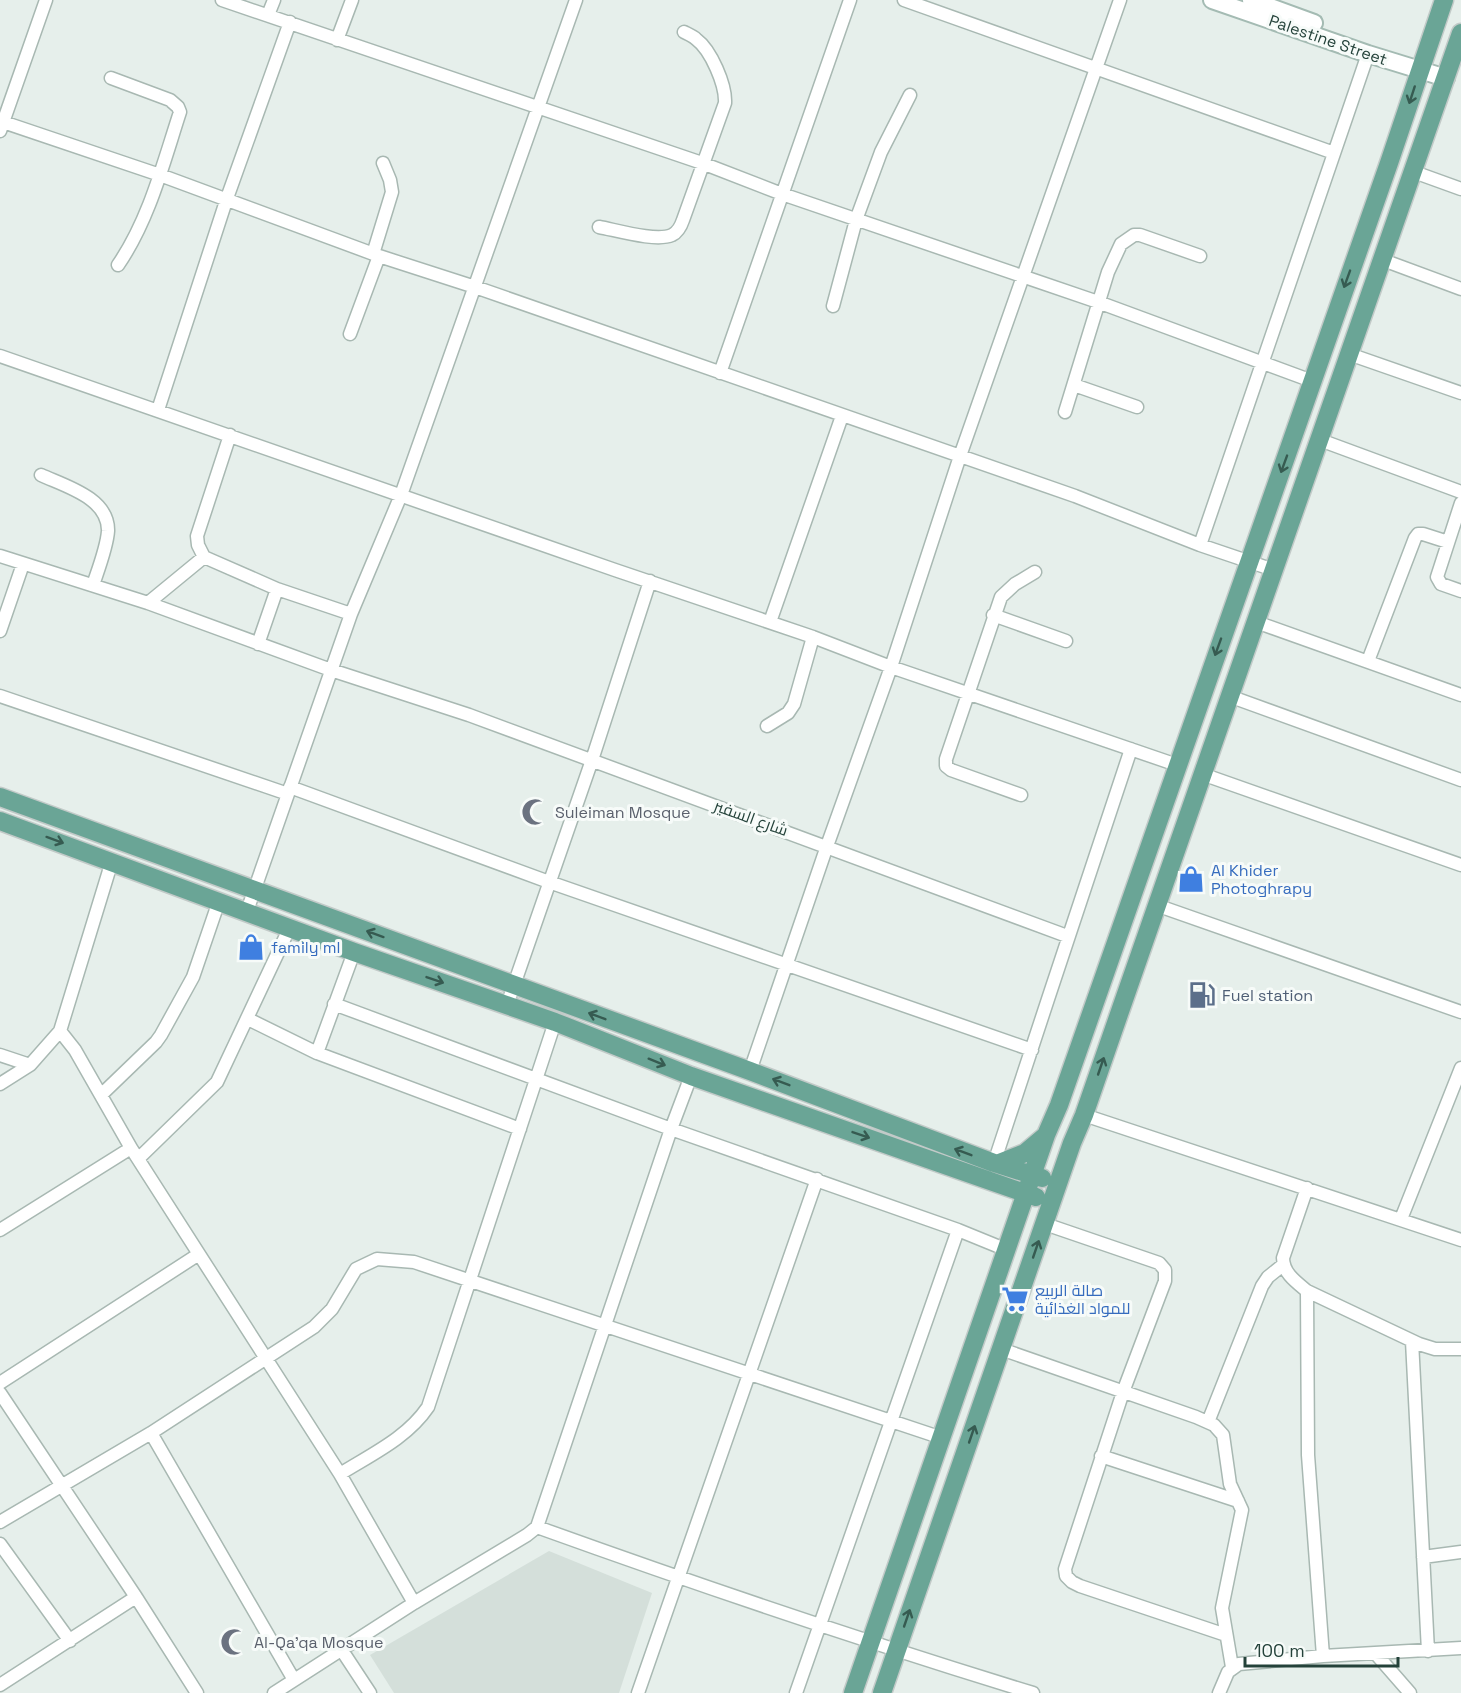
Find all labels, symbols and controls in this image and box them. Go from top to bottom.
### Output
street label: Palestine Street [1266,10,1390,70]
one-way arrow [1405,85,1416,104]
one-way arrow [1341,269,1352,288]
one-way arrow [1277,454,1288,472]
one-way arrow [1212,637,1223,656]
street label: شارع السفير [710,795,791,842]
mosque icon: Suleiman Mosque [520,797,550,827]
place label: Suleiman Mosque [555,802,691,823]
one-way arrow [45,836,64,847]
place label: Al Khider Photoghrapy [1211,860,1312,899]
shop icon: Al Khider Photoghrapy [1176,864,1206,894]
one-way arrow [366,928,385,939]
shop icon: family ml [236,932,266,962]
place label: family ml [271,937,340,958]
one-way arrow [425,976,444,987]
fuel station icon: Fuel station [1187,980,1217,1010]
place label: Fuel station [1222,985,1313,1006]
one-way arrow [589,1010,607,1021]
one-way arrow [1096,1057,1107,1076]
one-way arrow [648,1058,666,1069]
one-way arrow [772,1076,791,1087]
one-way arrow [851,1131,870,1142]
one-way arrow [954,1145,973,1156]
one-way arrow [1031,1241,1042,1259]
place label: صالة الربيع للمواد الغذائية [1035,1280,1130,1319]
supermarket icon: صالة الربيع للمواد الغذائية [1000,1284,1030,1314]
one-way arrow [967,1425,978,1444]
one-way arrow [903,1609,914,1628]
mosque icon: Al-Qa’qa Mosque [219,1627,249,1657]
scale bar [1245,1630,1398,1668]
place label: Al-Qa’qa Mosque [254,1632,384,1653]
text: 100 m [1254,1639,1305,1662]

